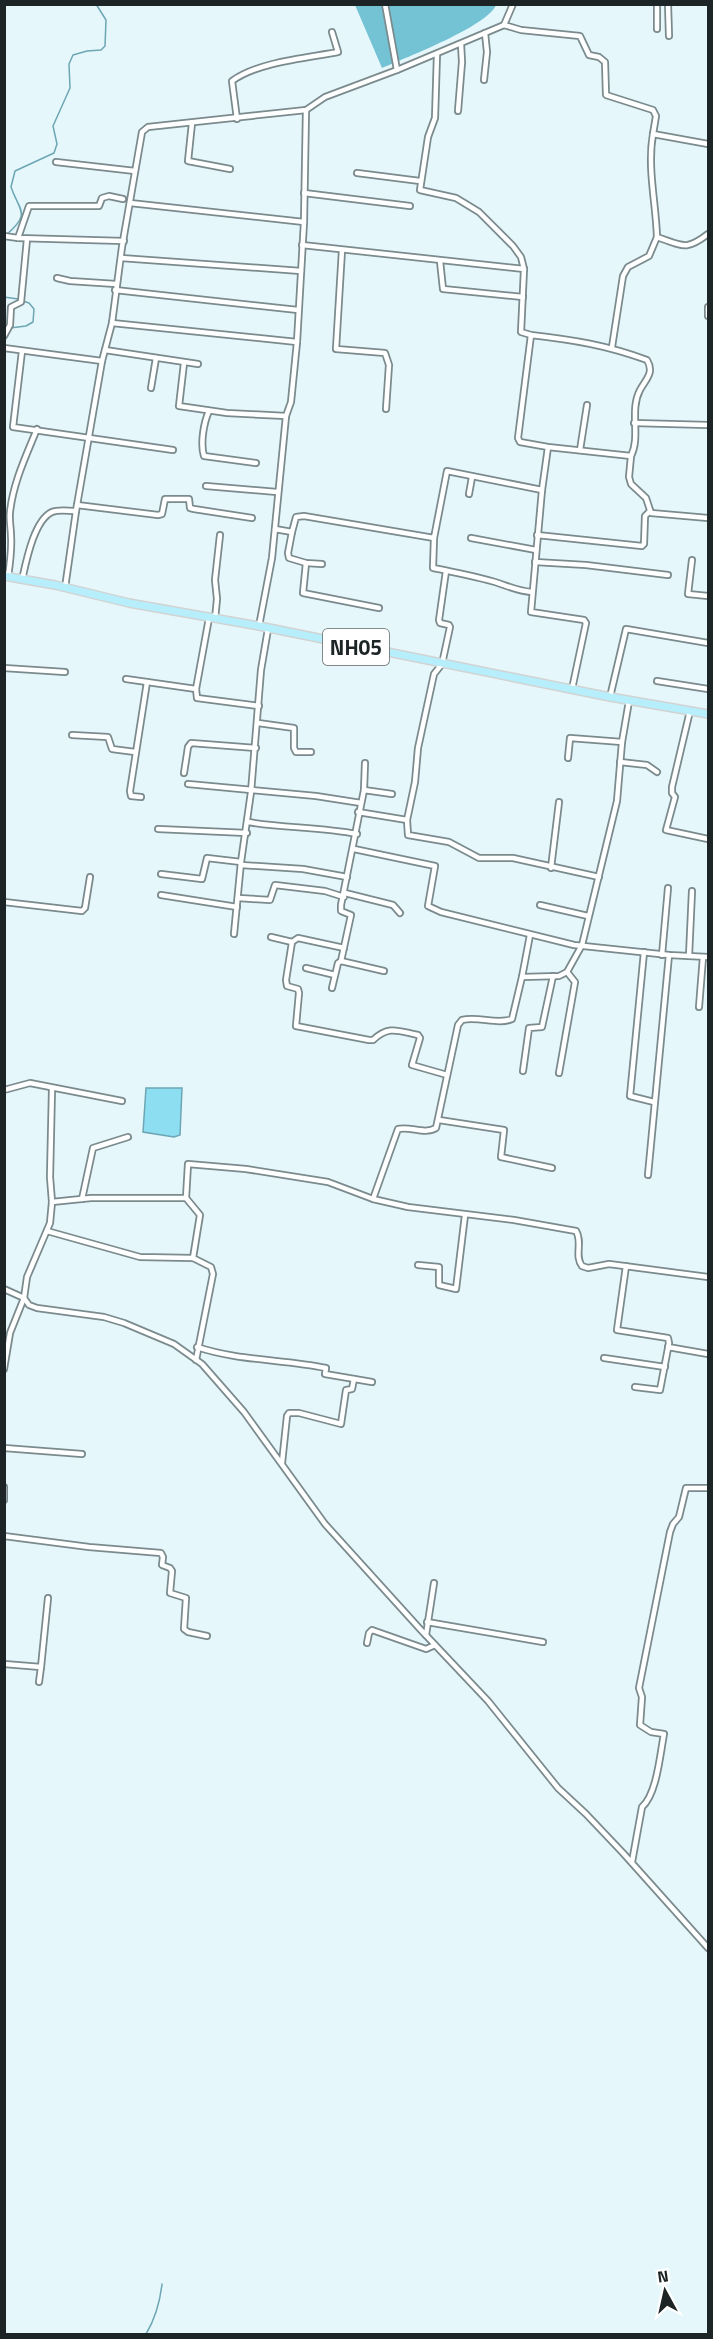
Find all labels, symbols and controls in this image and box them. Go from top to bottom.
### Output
road number: NH05 [323,629,389,665]
north arrow [635,2261,695,2321]
text: N [656,2263,670,2289]

